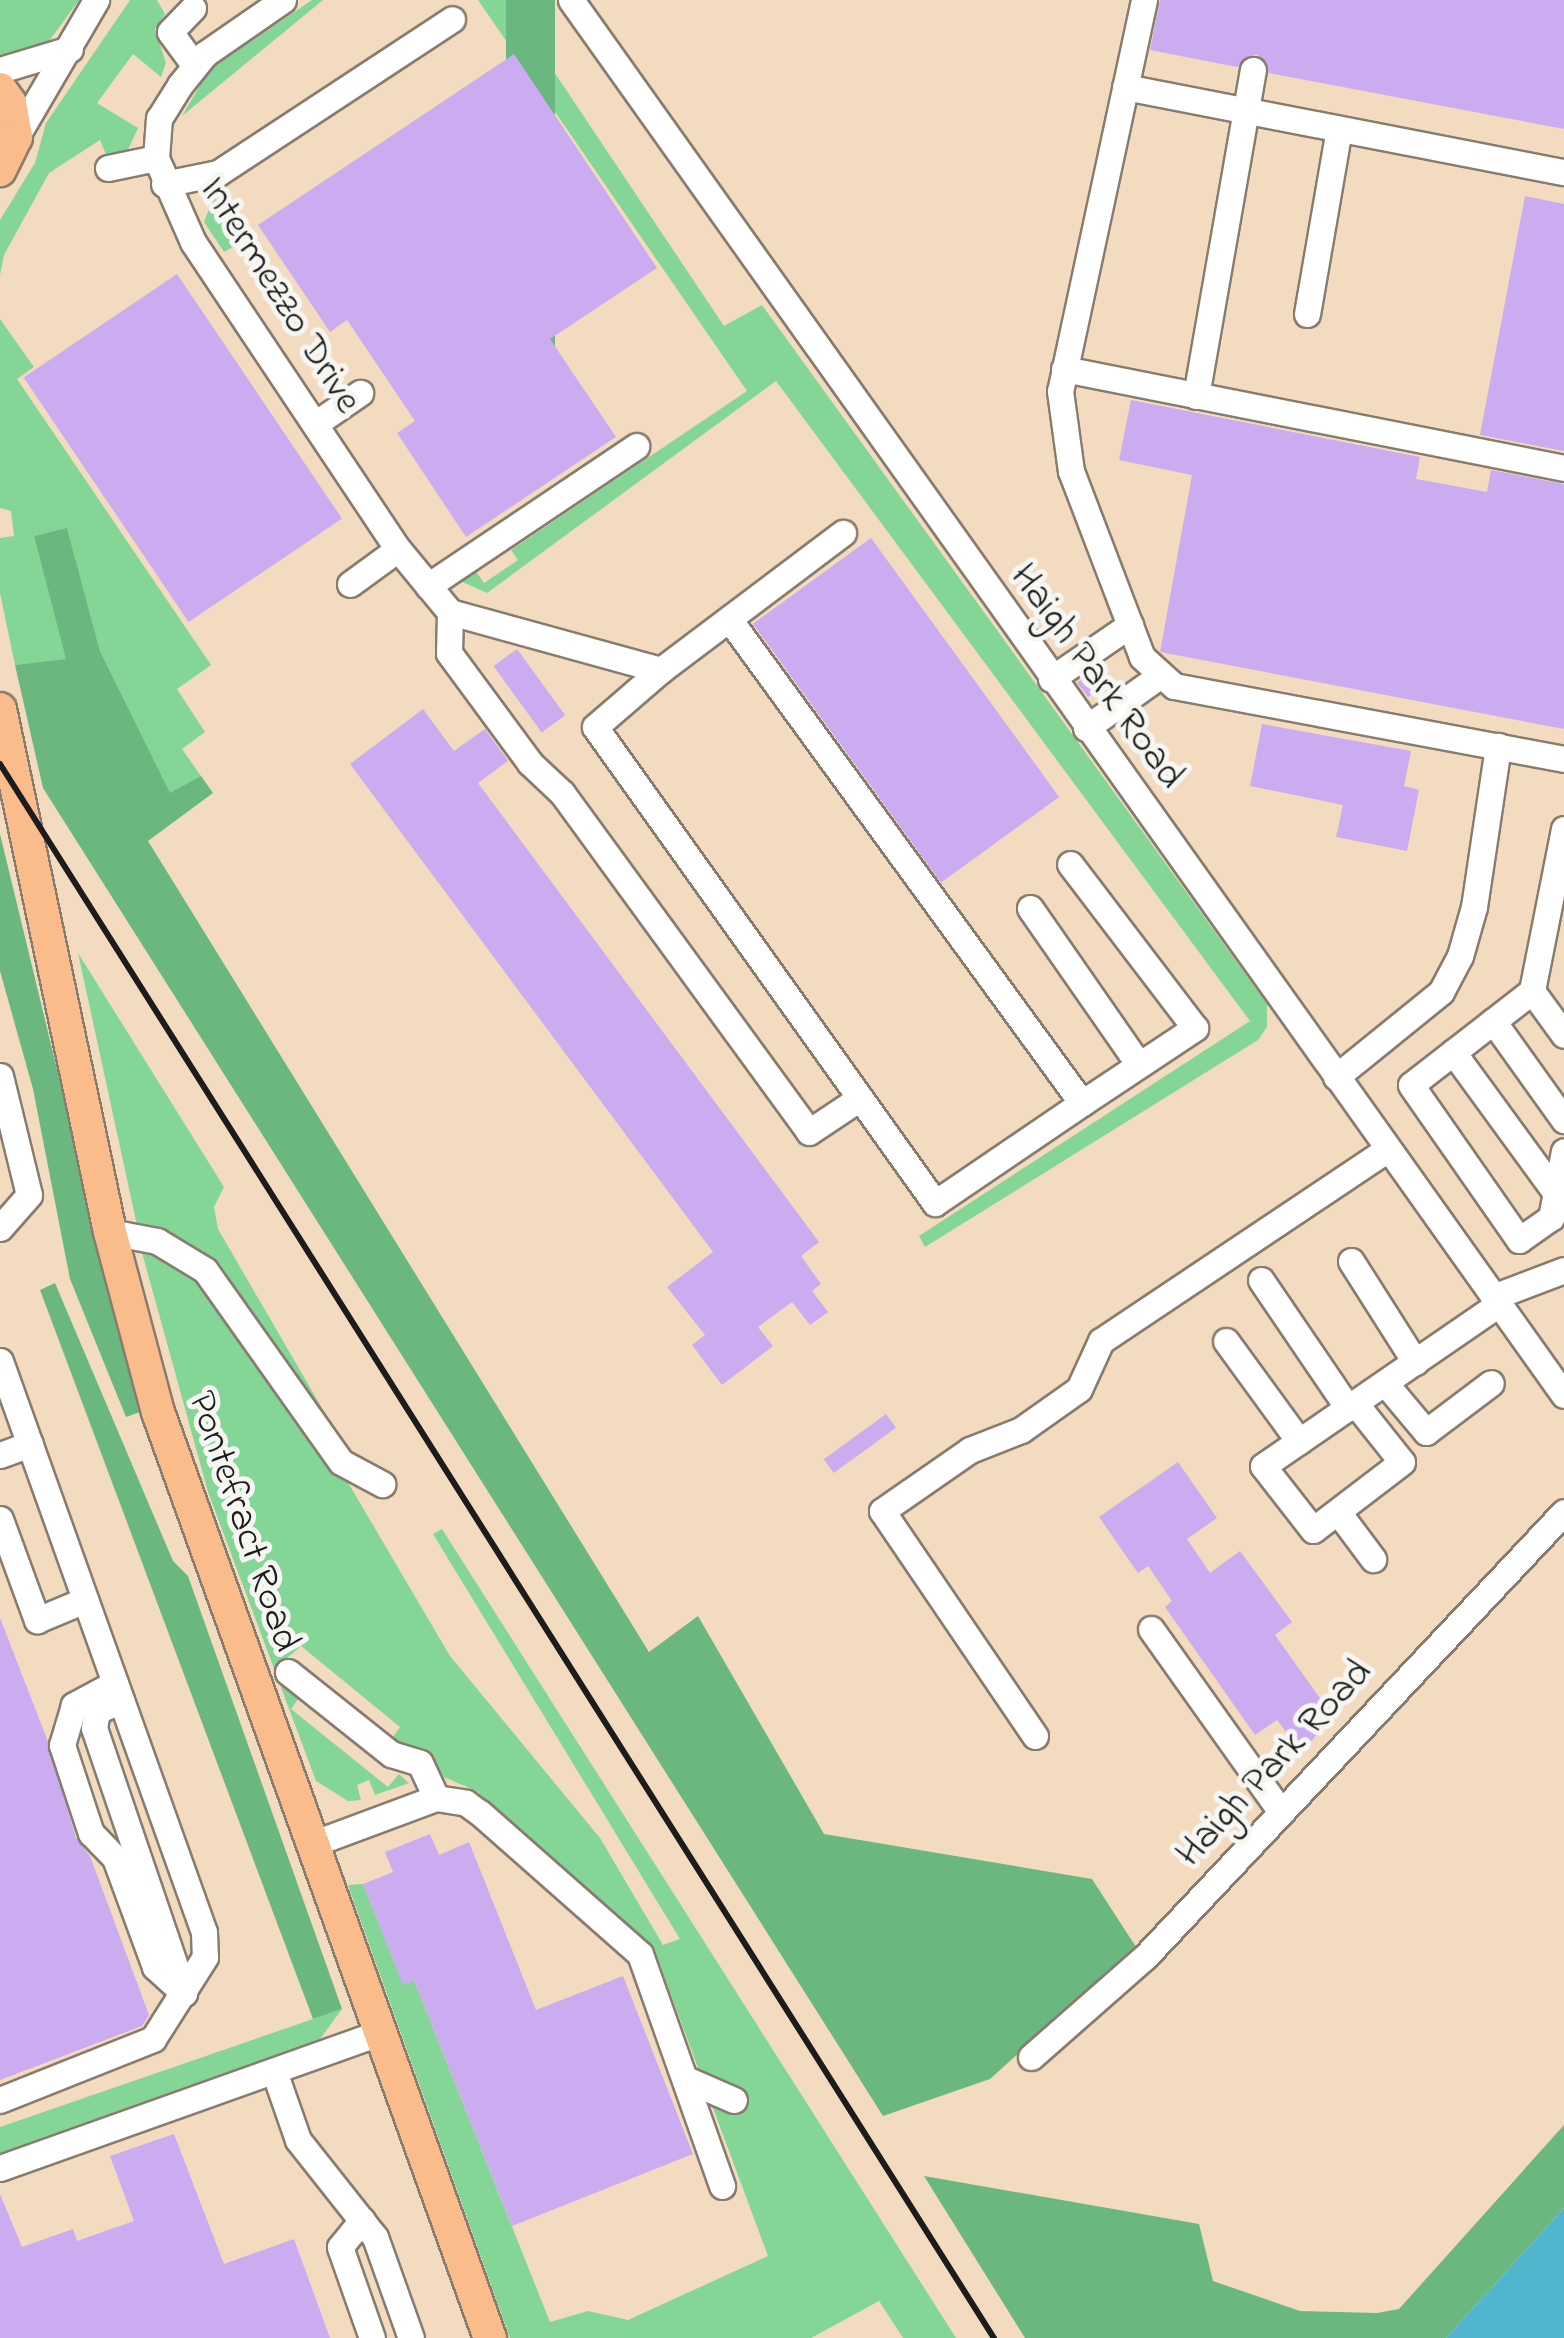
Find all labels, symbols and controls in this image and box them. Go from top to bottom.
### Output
street label: Intermezzo Drive [187,169,371,423]
street label: Haigh Park Road [998,555,1194,799]
street label: Pontefract Road [175,1386,309,1658]
street label: Haigh Park Road [1166,1650,1384,1878]

